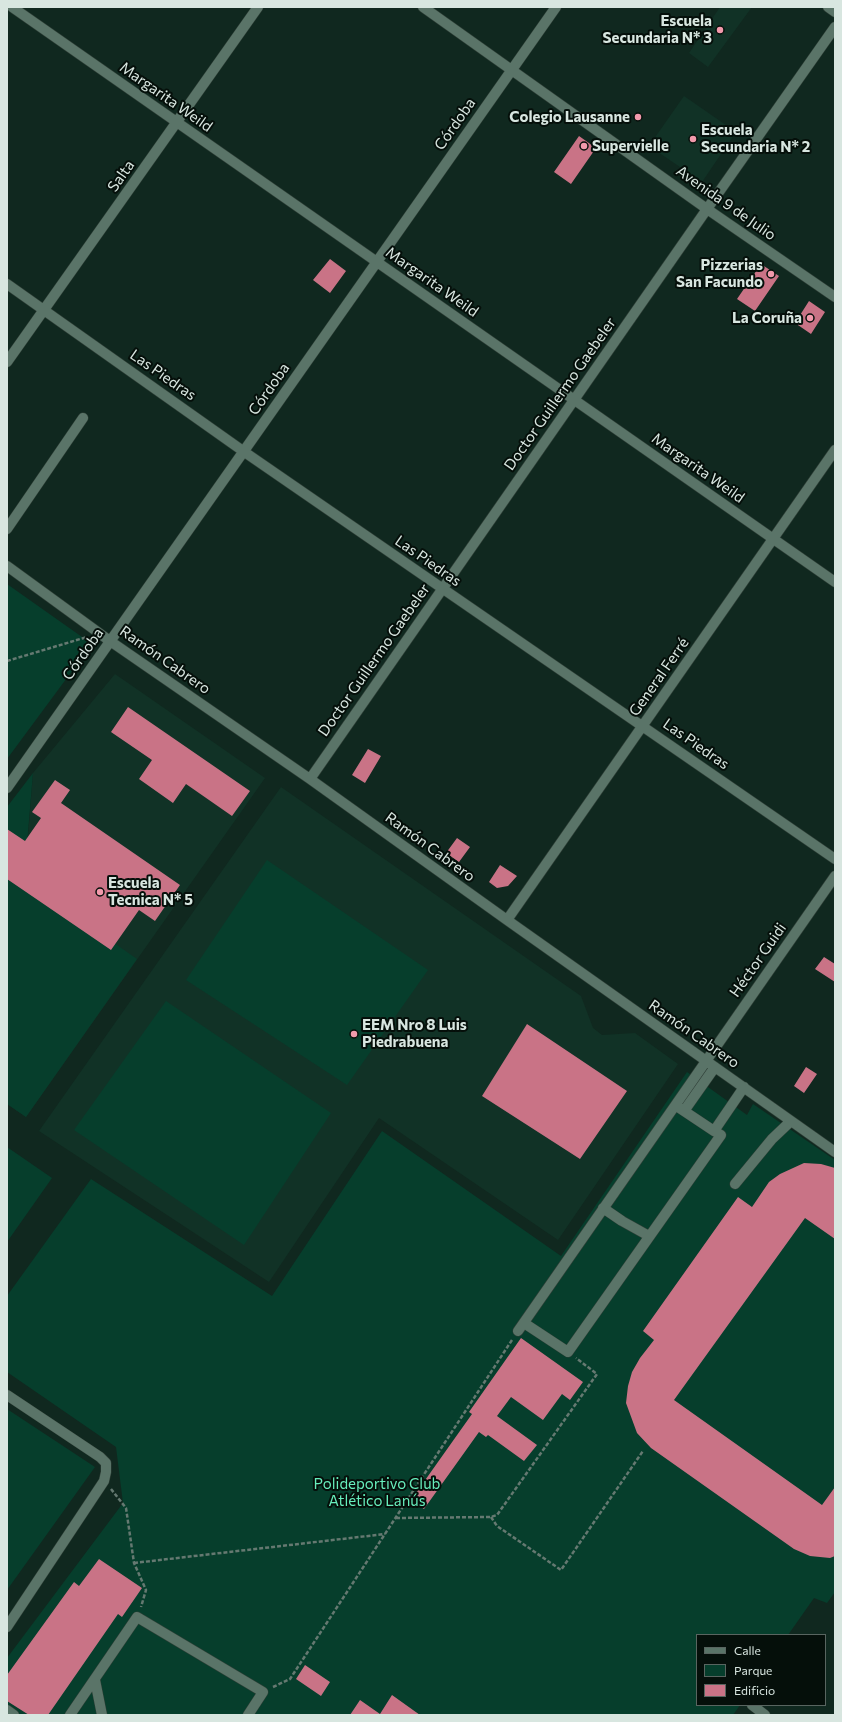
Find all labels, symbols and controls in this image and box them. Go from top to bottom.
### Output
place label: Escuela Secundaria N* 3 [603,12,712,47]
marker: Escuela Secundaria N* 3 [715,25,725,35]
street label: Margarita Weild [116,58,216,136]
street label: Córdoba [431,95,479,153]
place label: Colegio Lausanne [509,108,630,126]
marker: Colegio Lausanne [633,112,643,122]
place label: Escuela Secundaria N* 2 [701,121,810,156]
marker: Escuela Secundaria N* 2 [688,134,698,144]
place label: Supervielle [592,137,669,155]
marker: Supervielle [579,141,589,151]
street label: Salta [104,157,138,195]
street label: Avenida 9 de Julio [673,162,779,244]
street label: Margarita Weild [382,243,482,321]
place label: Pizzerias San Facundo [676,256,763,291]
marker: Pizzerias San Facundo [766,269,776,279]
place label: La Coruña [732,309,802,327]
marker: La Coruña [805,313,815,323]
street label: Doctor Guillermo Gaebeler [500,314,620,474]
street label: Las Piedras [127,346,199,404]
street label: Córdoba [245,360,293,418]
street label: Margarita Weild [648,429,748,507]
street label: Las Piedras [392,532,464,590]
street label: Doctor Guillermo Gaebeler [314,580,434,740]
street label: Ramón Cabrero [116,622,214,698]
street label: Córdoba [59,625,107,683]
street label: General Ferré [625,634,693,720]
street label: Las Piedras [660,715,732,773]
street label: Ramón Cabrero [382,808,478,886]
place label: Escuela Tecnica N* 5 [108,874,193,909]
marker: Escuela Tecnica N* 5 [95,887,105,897]
street label: Héctor Guidi [726,920,790,1000]
street label: Ramón Cabrero [645,996,743,1072]
place label: EEM Nro 8 Luis Piedrabuena [362,1016,467,1051]
marker: EEM Nro 8 Luis Piedrabuena [349,1029,359,1039]
park label: Polideportivo Club Atlético Lanús [314,1475,440,1510]
legend [696,1634,826,1706]
text: Calle [734,1643,761,1657]
text: Parque [734,1663,772,1677]
text: Edificio [734,1683,775,1697]

